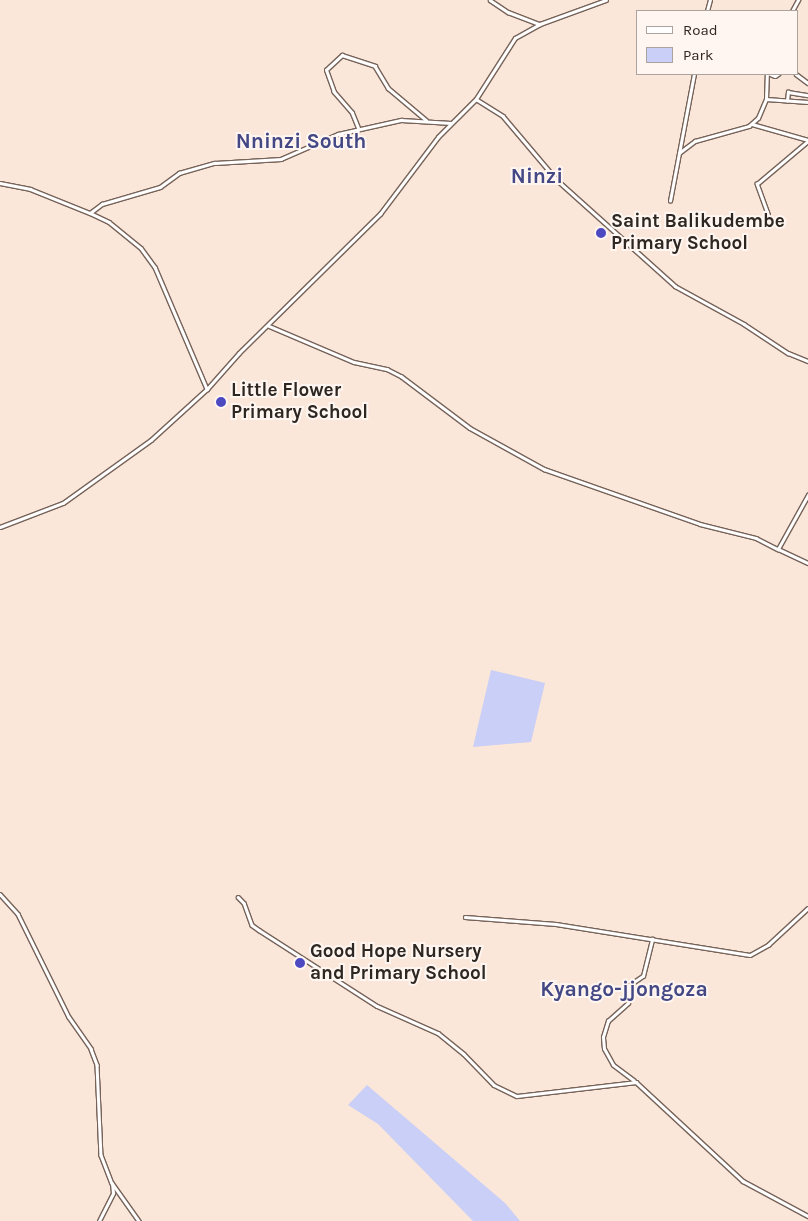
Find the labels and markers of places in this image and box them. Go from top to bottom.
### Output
place label: Saint Balikudembe Primary School [611,211,785,255]
marker: Saint Balikudembe Primary School [595,227,607,239]
place label: Little Flower Primary School [231,380,368,424]
marker: Little Flower Primary School [215,396,227,408]
place label: Good Hope Nursery and Primary School [310,941,486,985]
marker: Good Hope Nursery and Primary School [294,957,306,969]

